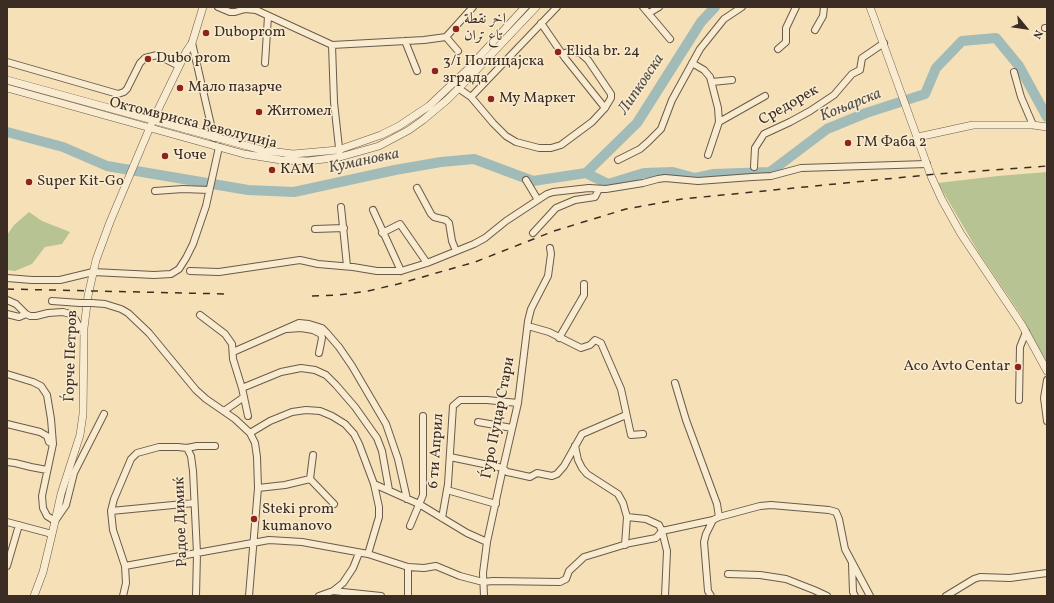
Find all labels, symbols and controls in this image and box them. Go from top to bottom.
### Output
north arrow [1006,8,1046,48]
place label: اخر نقطة تاع تران [464,11,506,46]
place label: Duboprom [214,24,286,42]
marker: اخر نقطة تاع تران [451,24,461,34]
text: N [1028,27,1045,41]
marker: Duboprom [201,28,211,38]
place label: Elida br. 24 [566,43,640,61]
marker: Elida br. 24 [553,47,563,57]
place label: Dubo prom [156,50,231,68]
water label: Липковска [615,51,669,119]
place label: 3/1 Полицајска зграда [443,53,544,88]
marker: Dubo prom [143,54,153,64]
marker: 3/1 Полицајска зграда [430,66,440,76]
place label: Мало пазарче [188,79,282,97]
street label: Средорек [756,82,822,130]
marker: Мало пазарче [175,83,185,93]
water label: Коњарска [817,85,885,127]
place label: Му Маркет [499,90,575,108]
street label: Октомвриска Револуција [107,94,279,154]
marker: Му Маркет [486,94,496,104]
place label: Житомел [267,103,331,121]
marker: Житомел [254,107,264,117]
place label: ГМ Фаба 2 [856,134,927,152]
marker: ГМ Фаба 2 [843,138,853,148]
water label: Кумановка [327,145,401,179]
place label: Чоче [173,147,207,165]
marker: Чоче [160,151,170,161]
place label: КАМ [280,161,315,179]
marker: КАМ [267,165,277,175]
place label: Super Kit-Go [37,173,124,191]
marker: Super Kit-Go [24,177,34,187]
street label: Ѓорче Петров [61,310,83,402]
street label: Ѓуро Пуцар Стари [478,356,520,480]
place label: Aco Avto Centar [904,358,1010,376]
marker: Aco Avto Centar [1013,362,1023,372]
street label: 6 ти Април [425,413,449,489]
street label: Радое Димиќ [171,477,193,567]
place label: Steki prom kumanovo [262,501,334,536]
marker: Steki prom kumanovo [249,514,259,524]

